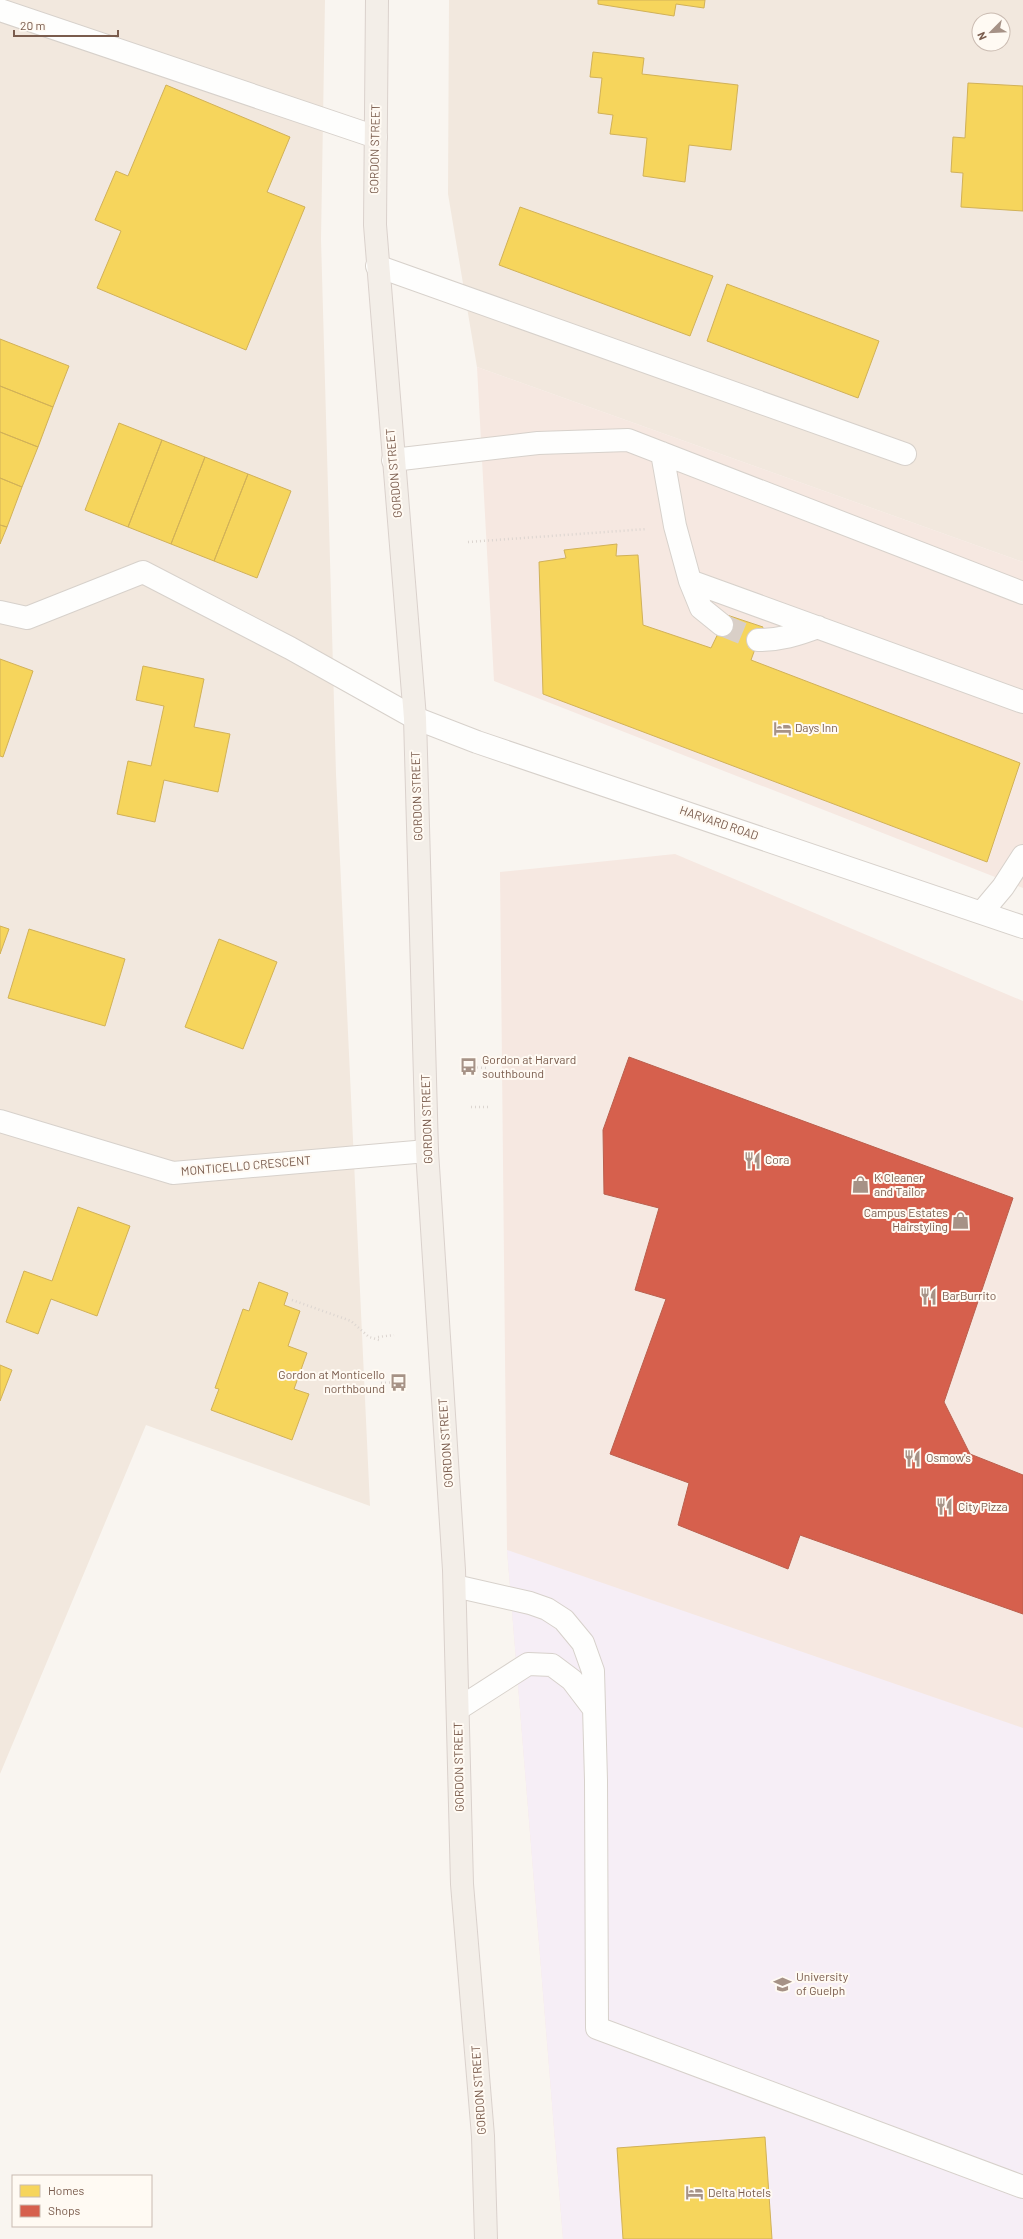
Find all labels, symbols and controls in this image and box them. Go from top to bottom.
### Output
scale bar [14,12,118,38]
north arrow [971,12,1011,52]
text: 20 m [20,18,46,32]
text: N [974,30,989,42]
street label: GORDON STREET [366,104,382,194]
street label: GORDON STREET [382,428,404,518]
hotel icon: Days Inn [772,718,792,738]
place label: Days Inn [795,720,838,734]
street label: GORDON STREET [407,751,425,841]
street label: HARVARD ROAD [678,802,761,842]
place label: Gordon at Harvard southbound [482,1052,576,1080]
bus stop icon: Gordon at Harvard southbound [459,1057,479,1077]
street label: GORDON STREET [417,1074,435,1164]
restaurant icon: Cora [742,1150,762,1170]
street label: MONTICELLO CRESCENT [180,1152,312,1178]
place label: Cora [765,1152,789,1166]
place label: K Cleaner and Tailor [874,1170,926,1198]
shop icon: K Cleaner and Tailor [851,1175,871,1195]
place label: Campus Estates Hairstyling [864,1205,948,1233]
shop icon: Campus Estates Hairstyling [951,1210,971,1230]
restaurant icon: BarBurrito [919,1286,939,1306]
place label: BarBurrito [942,1288,996,1302]
place label: Gordon at Monticello northbound [278,1367,385,1395]
bus stop icon: Gordon at Monticello northbound [388,1372,408,1392]
street label: GORDON STREET [435,1398,455,1488]
restaurant icon: Osmow's [903,1448,923,1468]
place label: Osmow's [926,1450,971,1464]
restaurant icon: City Pizza [935,1497,955,1517]
place label: City Pizza [958,1499,1008,1513]
street label: GORDON STREET [450,1722,466,1812]
place label: University of Guelph [796,1969,849,1997]
school or university icon: University of Guelph [773,1974,793,1994]
street label: GORDON STREET [468,2045,488,2135]
legend [12,2175,152,2227]
text: Homes [48,2183,85,2197]
hotel icon: Delta Hotels [685,2183,705,2203]
place label: Delta Hotels [708,2185,771,2199]
text: Shops [48,2203,81,2217]

